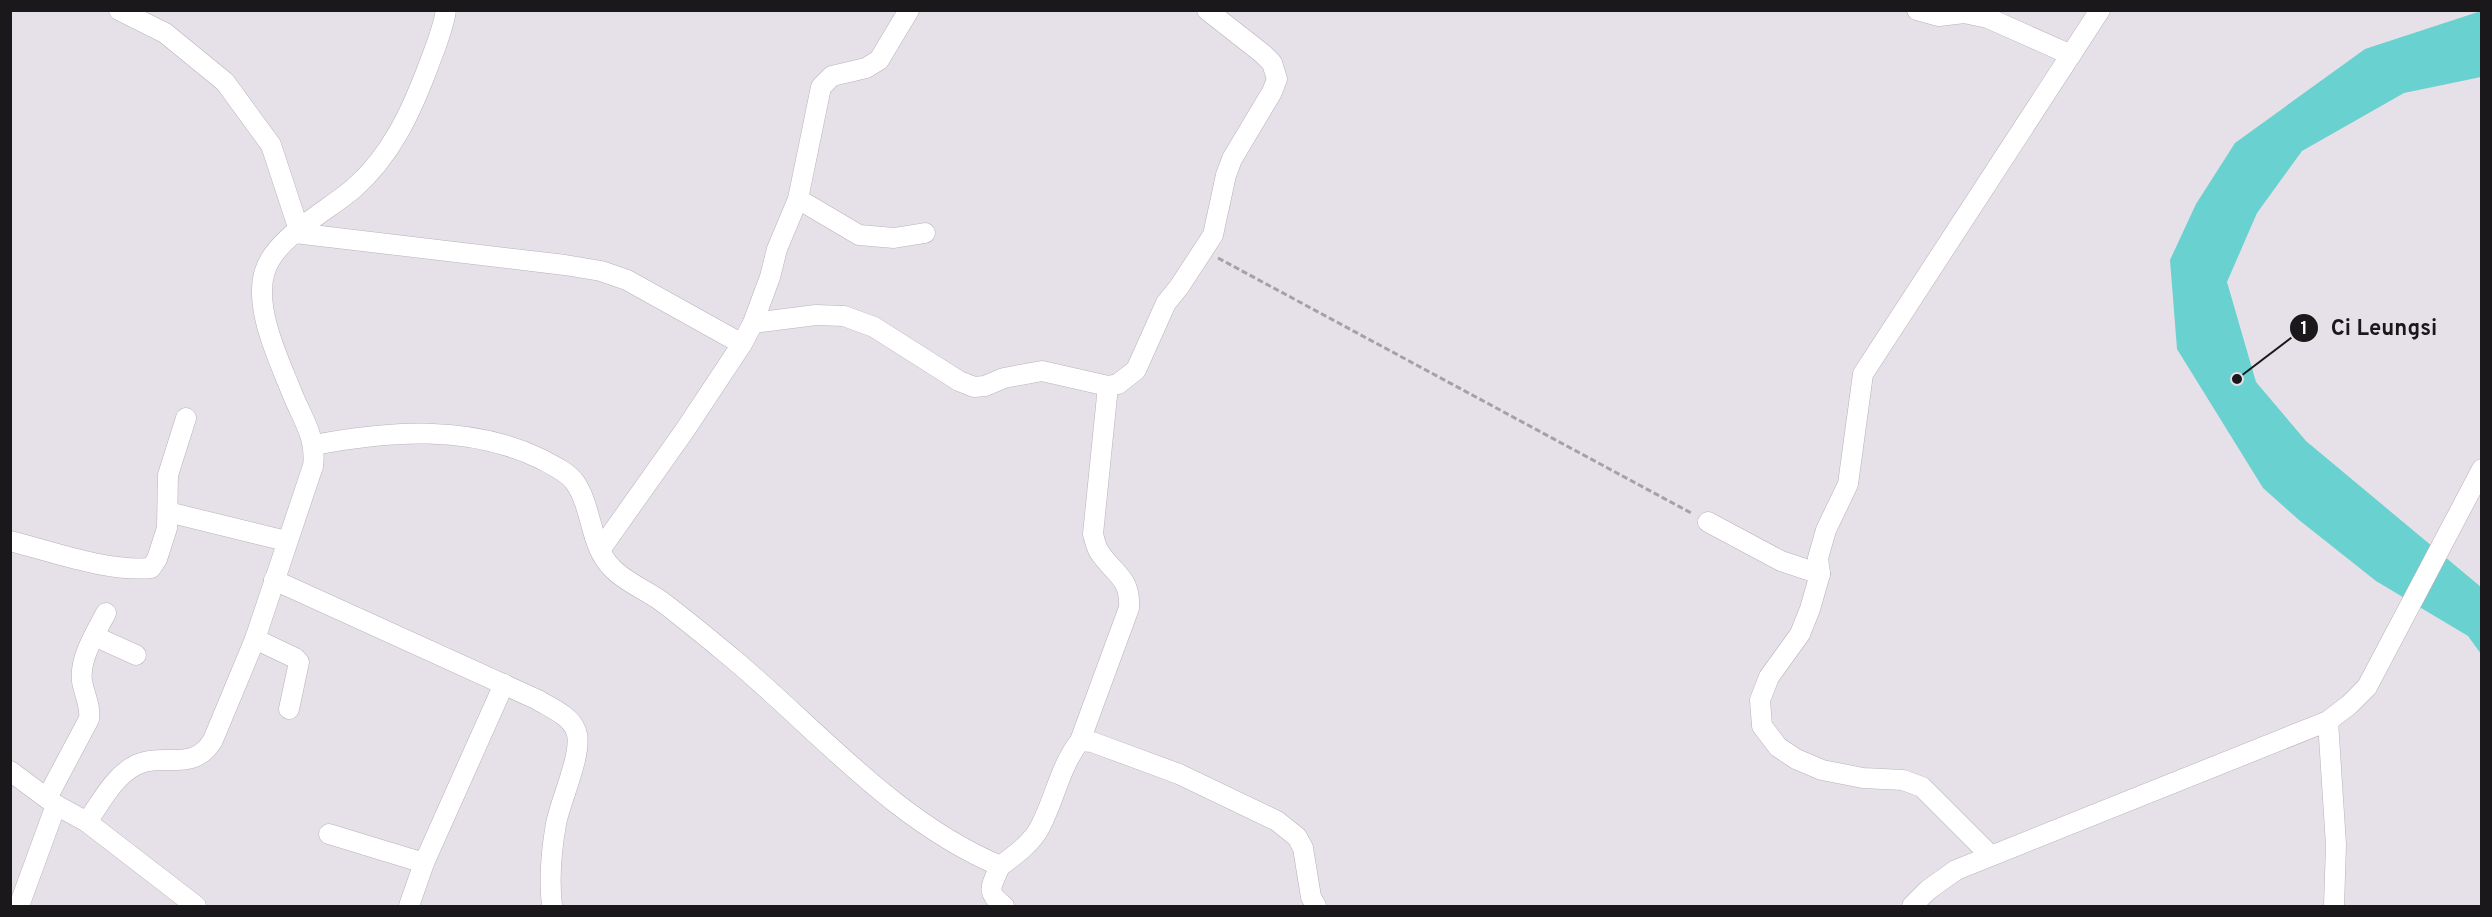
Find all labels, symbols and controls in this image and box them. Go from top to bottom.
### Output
callout: Ci Leungsi [2289,308,2449,348]
text: Ci Leungsi [2331,316,2437,343]
text: 1 [2300,318,2308,341]

